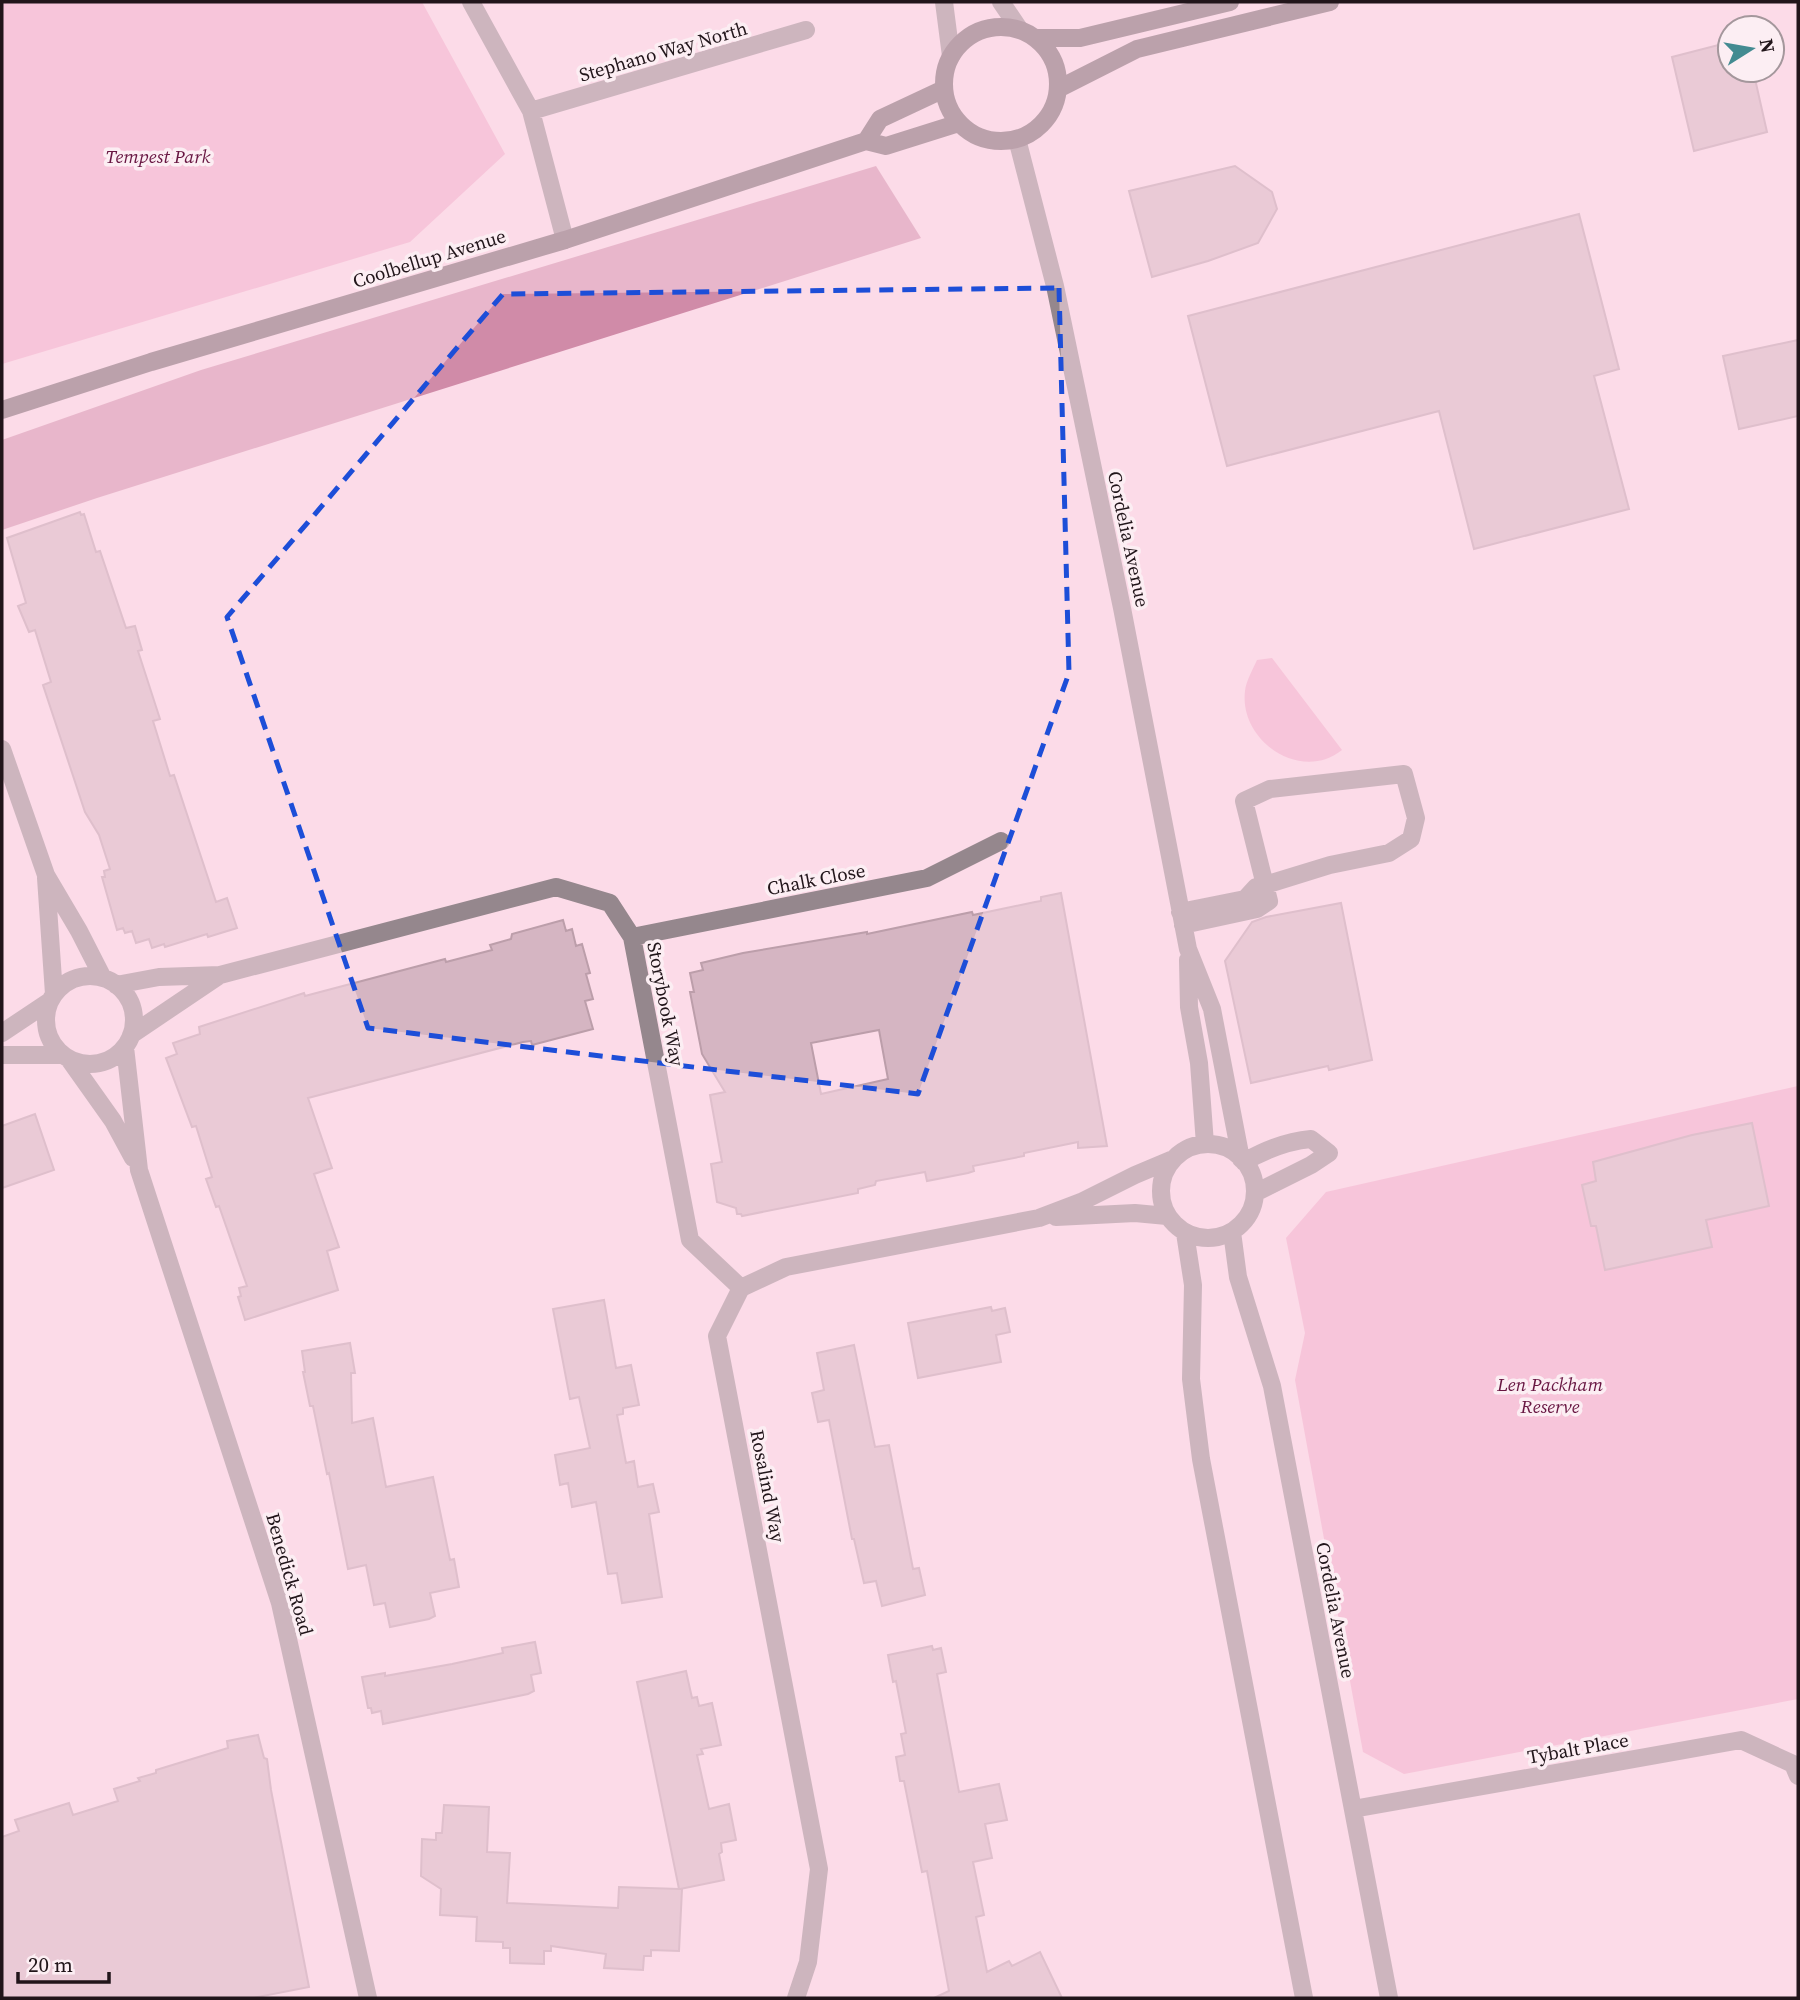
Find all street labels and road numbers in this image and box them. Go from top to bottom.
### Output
street label: Stephano Way North [576,15,750,87]
street label: Coolbellup Avenue [349,222,509,294]
street label: Cordelia Avenue [1102,469,1156,609]
street label: Chalk Close [765,857,867,901]
street label: Storybook Way [641,940,691,1068]
street label: Rosalind Way [744,1427,792,1545]
street label: Benedick Road [260,1510,320,1638]
street label: Cordelia Avenue [1310,1540,1362,1680]
street label: Tybalt Place [1525,1726,1631,1770]

